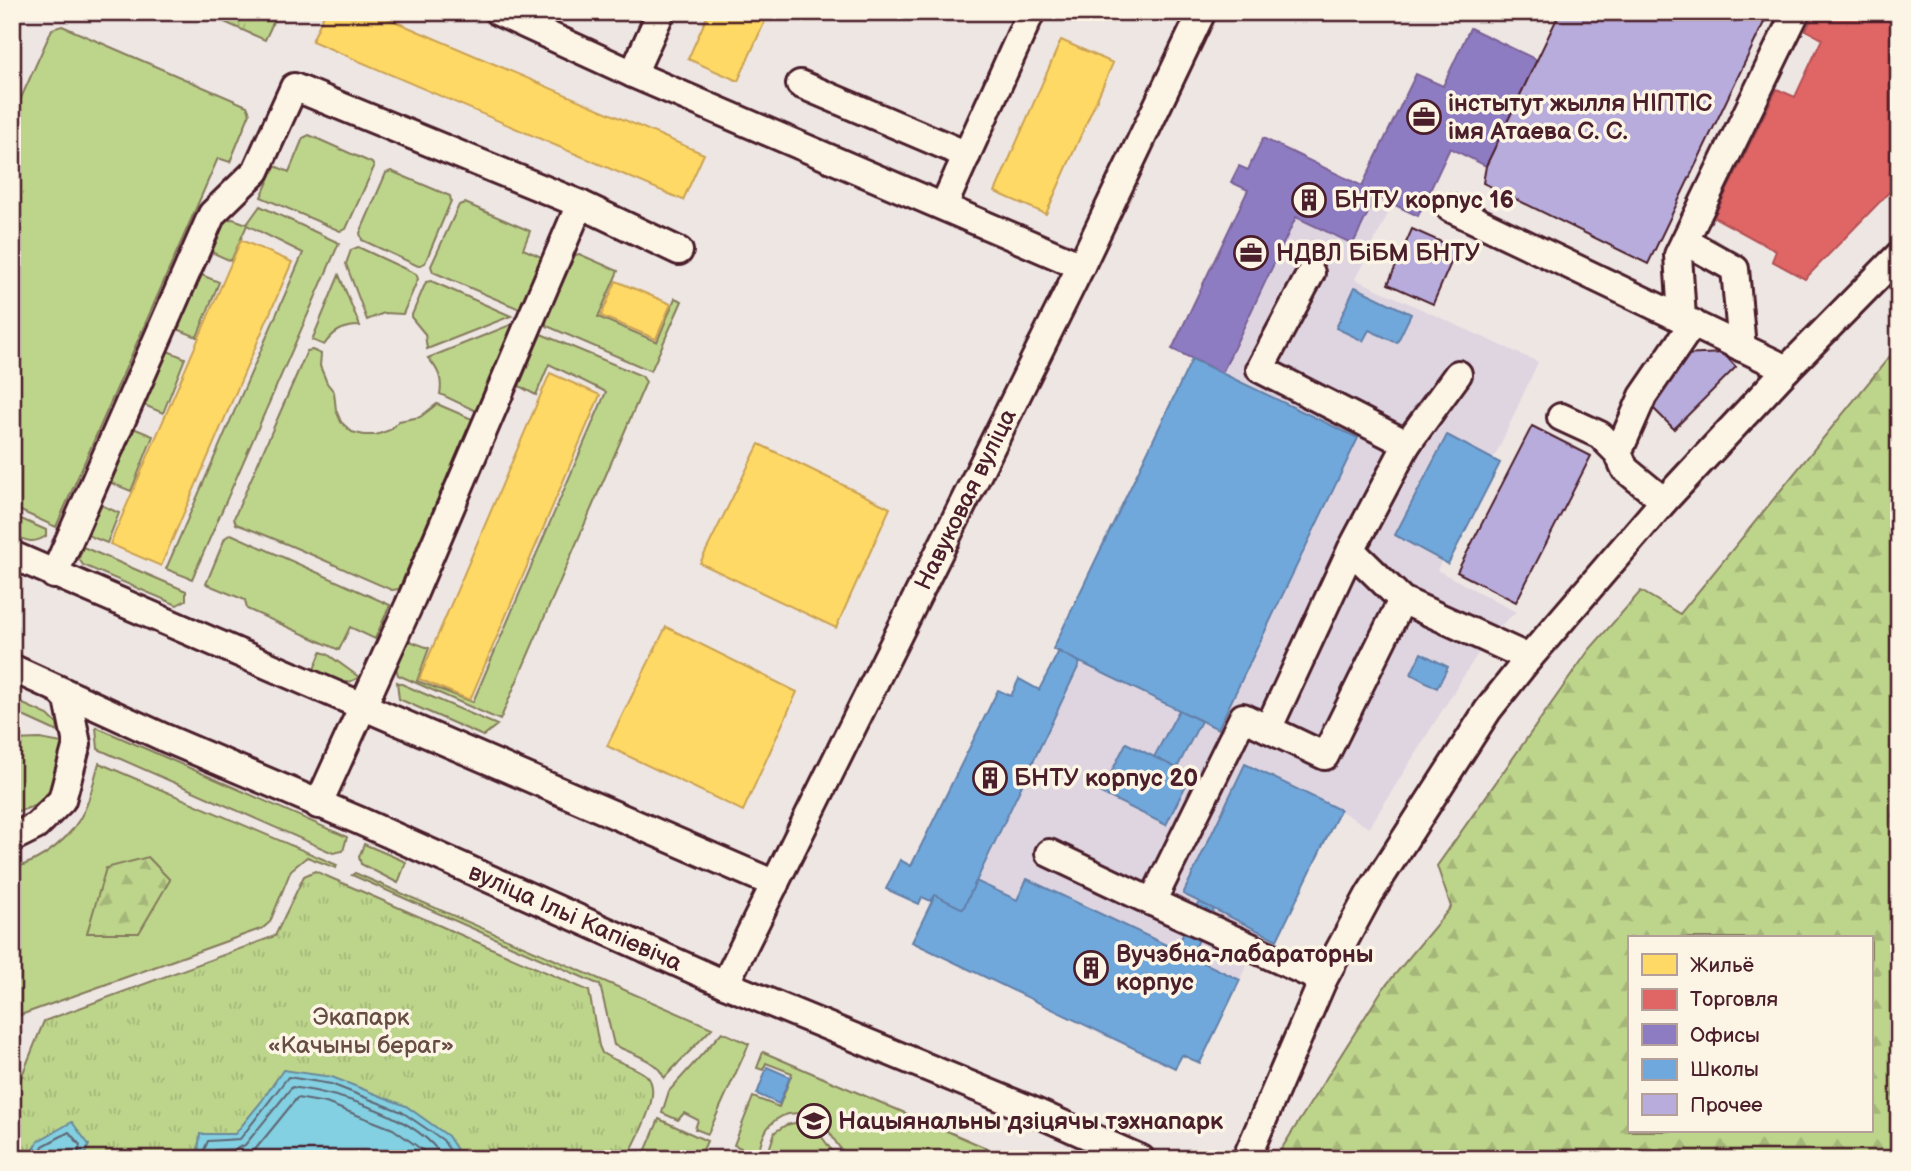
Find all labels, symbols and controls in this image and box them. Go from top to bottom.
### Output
place label: інстытут жылля НІПТІС імя Атаева С. С. [1448,89,1712,146]
office icon: інстытут жылля НІПТІС імя Атаева С. С. [1405,98,1443,136]
building icon: БНТУ корпус 16 [1290,181,1328,219]
place label: БНТУ корпус 16 [1334,186,1514,215]
office icon: НДВЛ БіБМ БНТУ [1232,234,1270,272]
place label: НДВЛ БіБМ БНТУ [1276,239,1480,268]
street label: Навуковая вуліца [909,404,1023,595]
building icon: БНТУ корпус 20 [971,759,1009,797]
place label: БНТУ корпус 20 [1014,764,1198,793]
street label: вуліца Ільі Капіевіча [464,857,686,978]
legend [1628,936,1872,1132]
place label: Вучэбна-лабараторны корпус [1116,940,1374,997]
building icon: Вучэбна-лабараторны корпус [1072,949,1110,987]
text: Жильё [1690,953,1754,978]
text: Торговля [1690,987,1778,1012]
park label: Экапарк «Качыны бераг» [268,1003,454,1060]
text: Офисы [1690,1023,1760,1048]
text: Школы [1690,1057,1759,1082]
text: Прочее [1690,1093,1763,1118]
school or university icon: Нацыянальны дзіцячы тэхнапарк [795,1102,833,1140]
place label: Нацыянальны дзіцячы тэхнапарк [838,1107,1224,1136]

